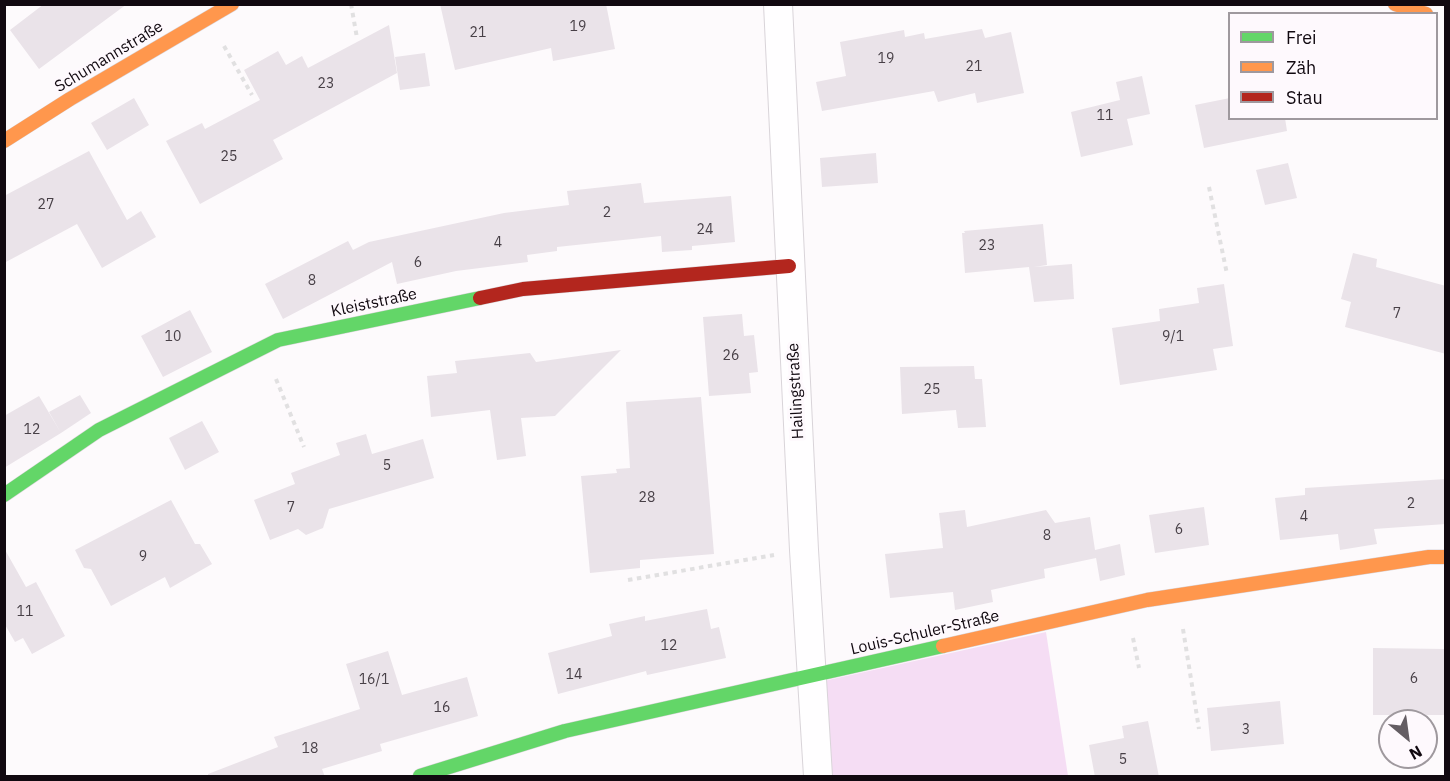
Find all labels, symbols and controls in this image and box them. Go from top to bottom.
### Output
legend [1228,12,1438,120]
street label: Schumannstraße [51,17,167,97]
house number: 19 [570,19,586,35]
house number: 21 [470,25,486,41]
text: Frei [1286,26,1317,49]
house number: 19 [878,51,894,67]
text: Zäh [1286,56,1316,79]
house number: 21 [966,59,982,75]
house number: 23 [318,76,334,92]
text: Stau [1286,86,1323,109]
house number: 11 [1097,108,1113,124]
house number: 25 [221,149,237,165]
house number: 27 [38,197,54,213]
house number: 2 [603,205,611,221]
house number: 24 [697,222,713,238]
house number: 4 [494,235,502,251]
house number: 23 [979,238,995,254]
house number: 6 [414,255,422,271]
house number: 8 [308,273,316,289]
street label: Kleiststraße [329,285,419,321]
house number: 7 [1393,306,1401,322]
house number: 10 [165,329,181,345]
house number: 9/1 [1162,329,1184,345]
street label: Hailingstraße [784,342,808,440]
house number: 26 [723,348,739,364]
house number: 25 [924,382,940,398]
house number: 12 [24,422,40,438]
house number: 5 [383,458,391,474]
house number: 28 [639,490,655,506]
house number: 2 [1407,496,1415,512]
house number: 7 [287,500,295,516]
house number: 4 [1300,509,1308,525]
house number: 6 [1175,522,1183,538]
house number: 8 [1043,528,1051,544]
house number: 9 [139,549,147,565]
house number: 11 [17,604,33,620]
street label: Louis-Schuler-Straße [849,607,1001,659]
house number: 12 [661,638,677,654]
house number: 14 [566,667,582,683]
house number: 6 [1410,671,1418,687]
house number: 16/1 [359,672,389,688]
house number: 16 [434,700,450,716]
north arrow [1378,709,1438,769]
house number: 3 [1242,722,1250,738]
house number: 18 [302,741,318,757]
text: N [1406,741,1426,765]
house number: 5 [1119,752,1127,768]

